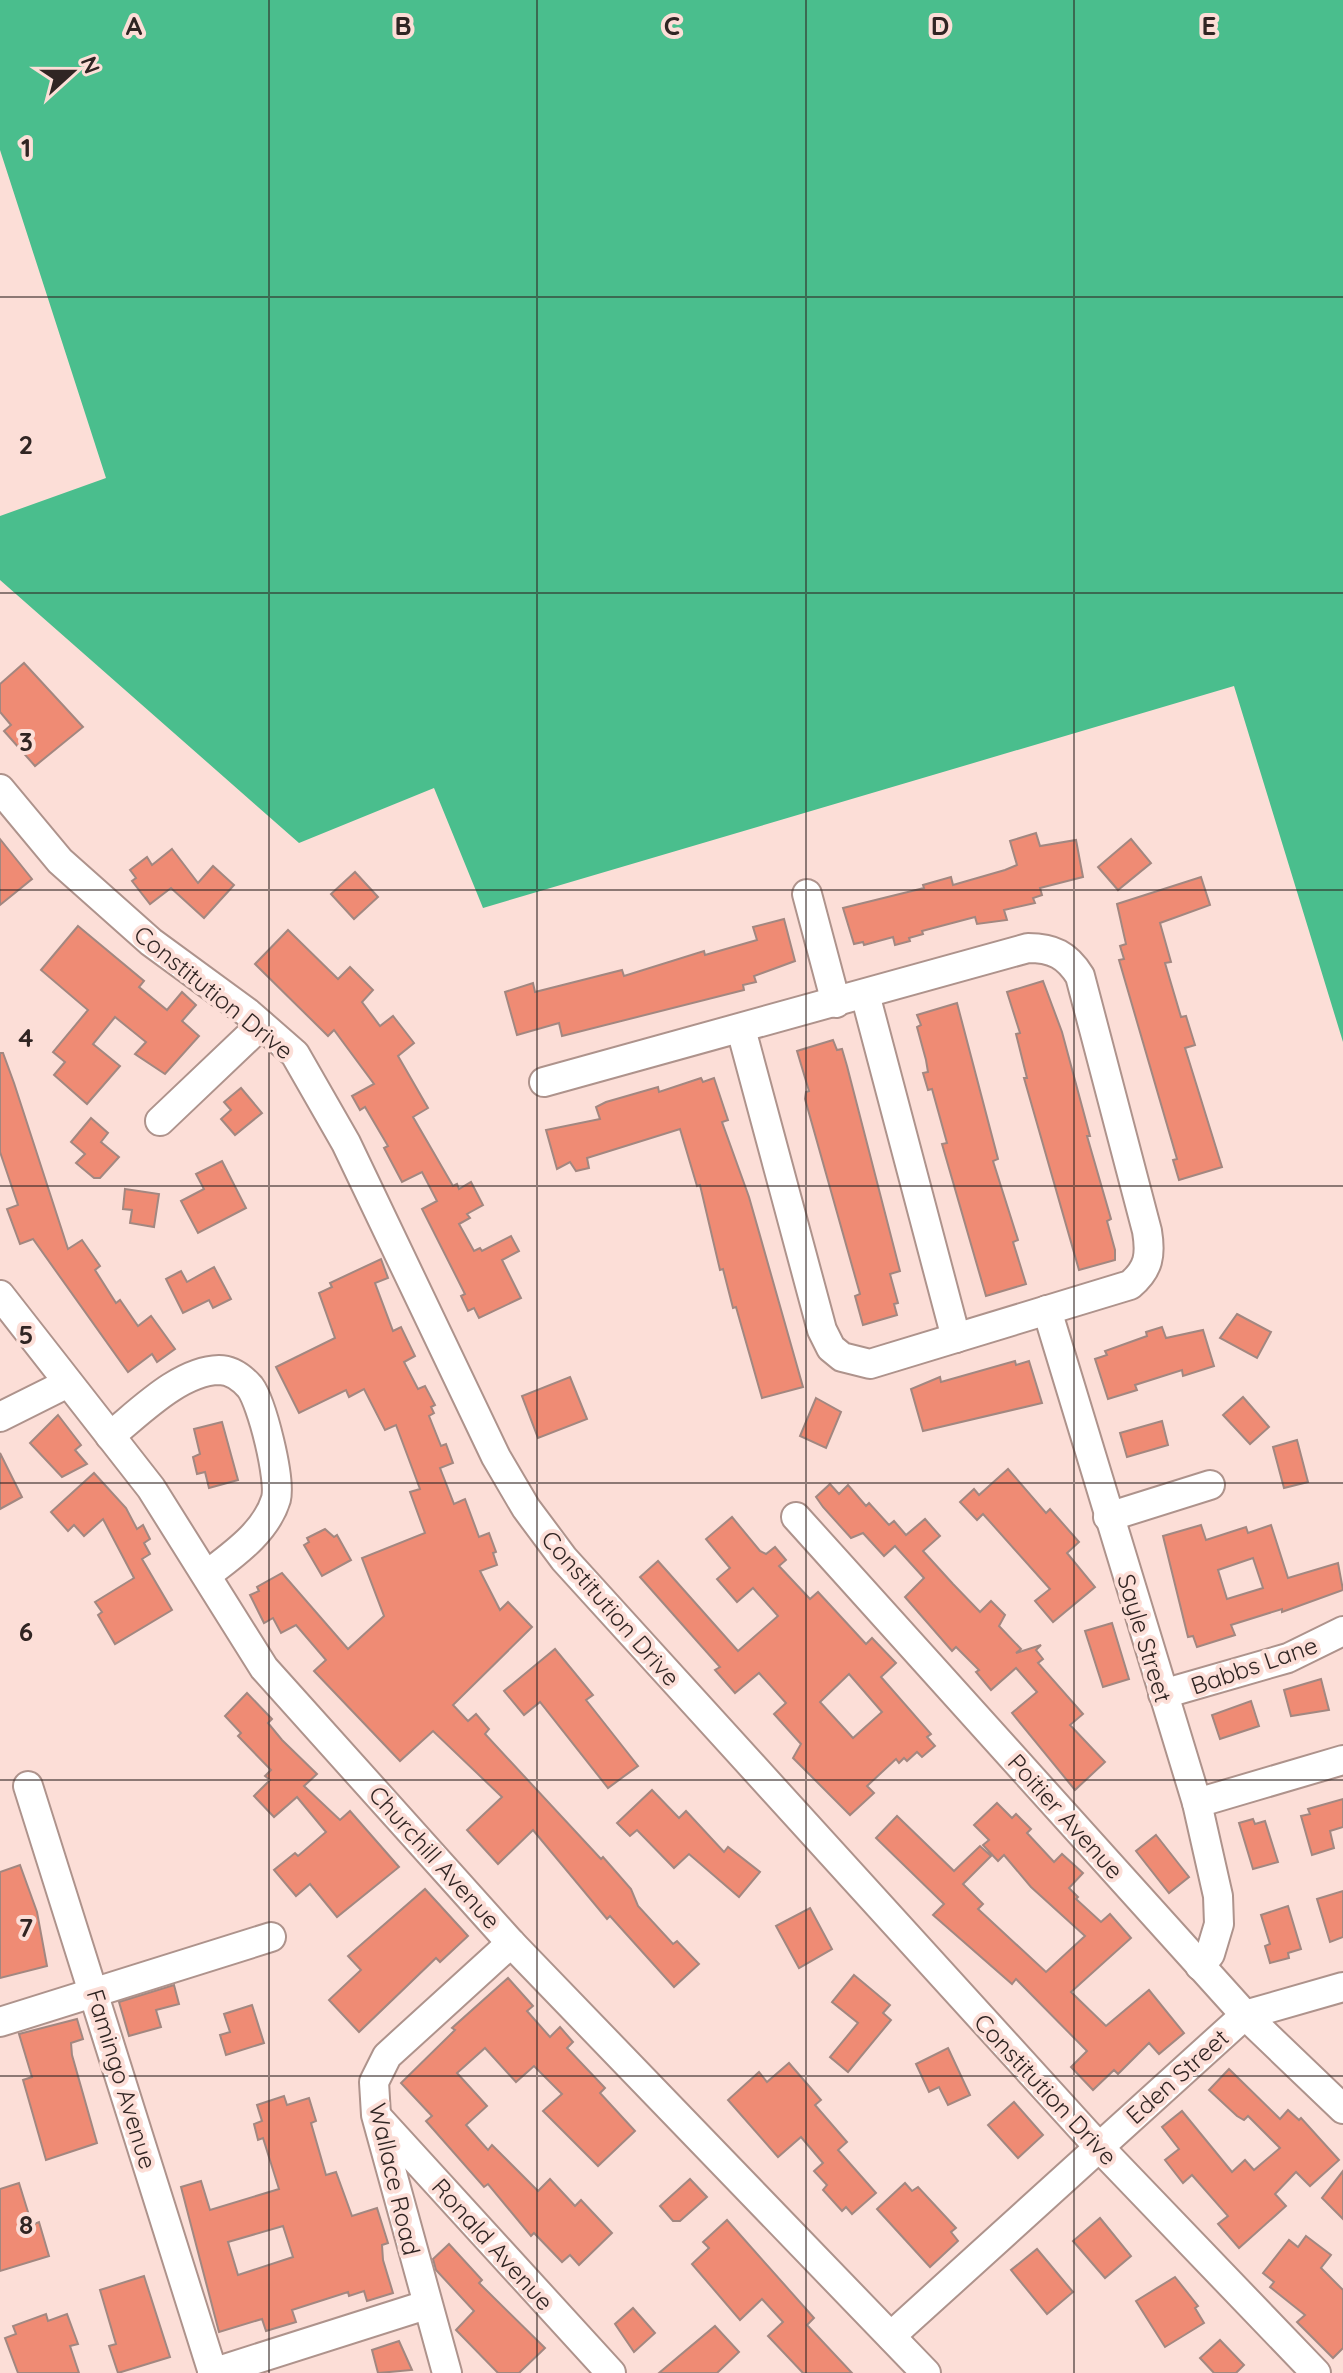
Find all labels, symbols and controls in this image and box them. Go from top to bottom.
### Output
text: A [126,9,143,42]
text: B [394,9,412,42]
text: C [664,9,680,42]
text: D [931,9,949,42]
text: E [1202,9,1216,42]
north arrow [32,32,112,112]
text: N [75,52,107,77]
text: 1 [21,131,31,164]
text: 2 [19,428,33,461]
text: 3 [19,725,33,758]
street label: Constitution Drive [128,919,300,1065]
text: 4 [18,1021,34,1054]
text: 5 [19,1318,33,1351]
street label: Constitution Drive [535,1524,687,1692]
street label: Sayle Street [1111,1570,1179,1706]
text: 6 [19,1615,33,1648]
street label: Babbs Lane [1187,1629,1321,1701]
street label: Poitier Avenue [1002,1747,1130,1885]
street label: Churchill Avenue [363,1779,507,1935]
text: 7 [19,1911,33,1944]
street label: Famingo Avenue [80,1986,164,2172]
street label: Constitution Drive [968,2007,1124,2171]
street label: Eden Street [1120,2022,1234,2130]
street label: Wallace Road [363,2100,427,2258]
street label: Ronald Avenue [426,2172,560,2316]
text: 8 [19,2208,33,2241]

